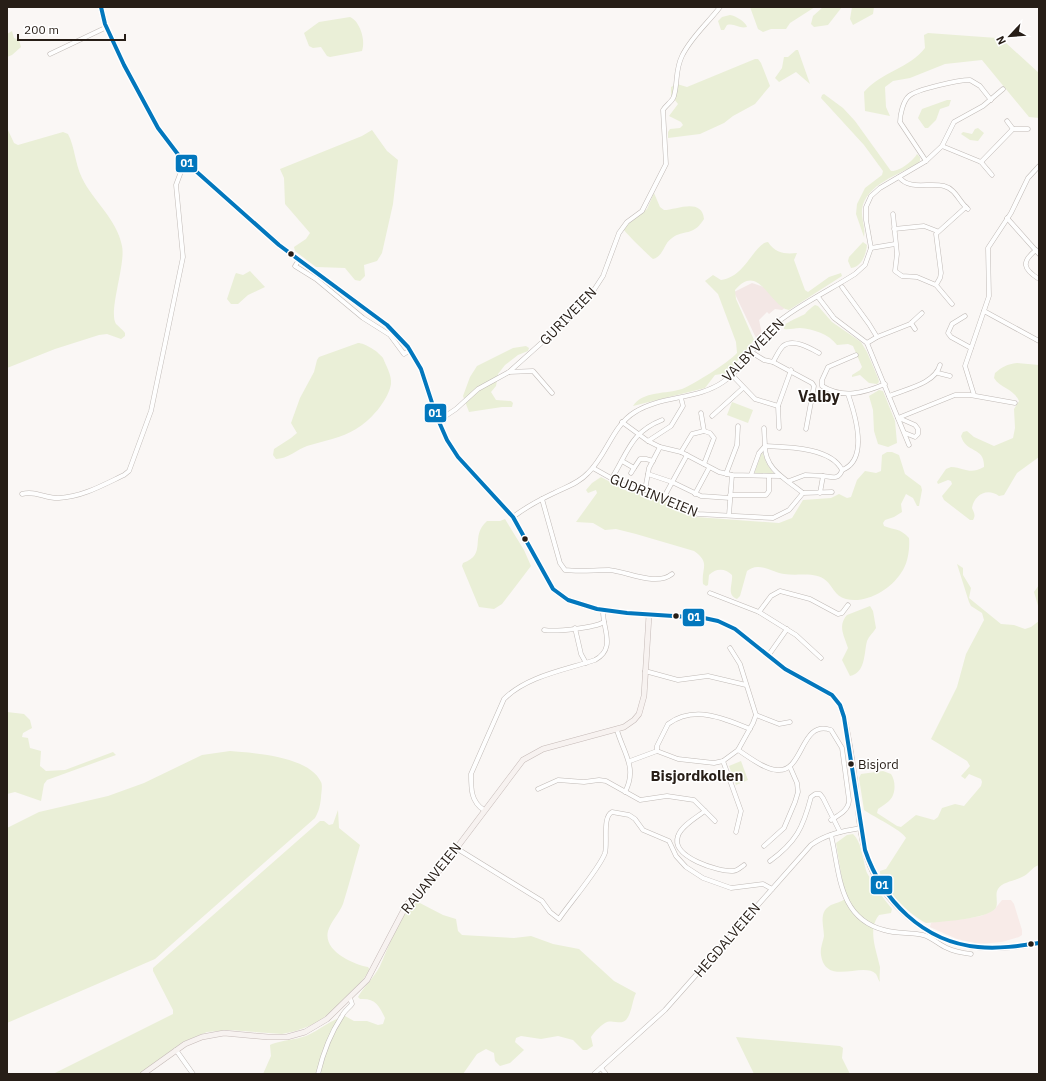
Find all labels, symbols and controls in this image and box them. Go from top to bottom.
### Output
scale bar [18,16,125,42]
north arrow [990,16,1030,56]
text: 200 m [24,22,59,37]
text: N [993,34,1009,47]
line badge: 01 [175,154,198,173]
text: 01 [180,156,194,170]
unlabelled marker [286,249,296,259]
street label: GURIVEIEN [536,283,600,349]
street label: VALBYVEIEN [718,314,788,386]
district label: Valby [798,386,840,406]
line badge: 01 [424,403,447,423]
text: 01 [428,406,442,420]
street label: GUDRINVEIEN [607,469,701,521]
unlabelled marker [520,534,530,544]
line badge: 01 [682,608,705,627]
text: 01 [687,610,701,624]
unlabelled marker [671,611,681,621]
place label: Bisjord [858,756,899,773]
marker: Bisjord [846,759,856,769]
district label: Bisjordkollen [651,766,743,785]
street label: RAUANVEIEN [397,839,465,917]
line badge: 01 [870,875,893,895]
text: 01 [875,878,889,892]
street label: HEGDALVEIEN [690,899,764,981]
unlabelled marker [1026,939,1036,949]

